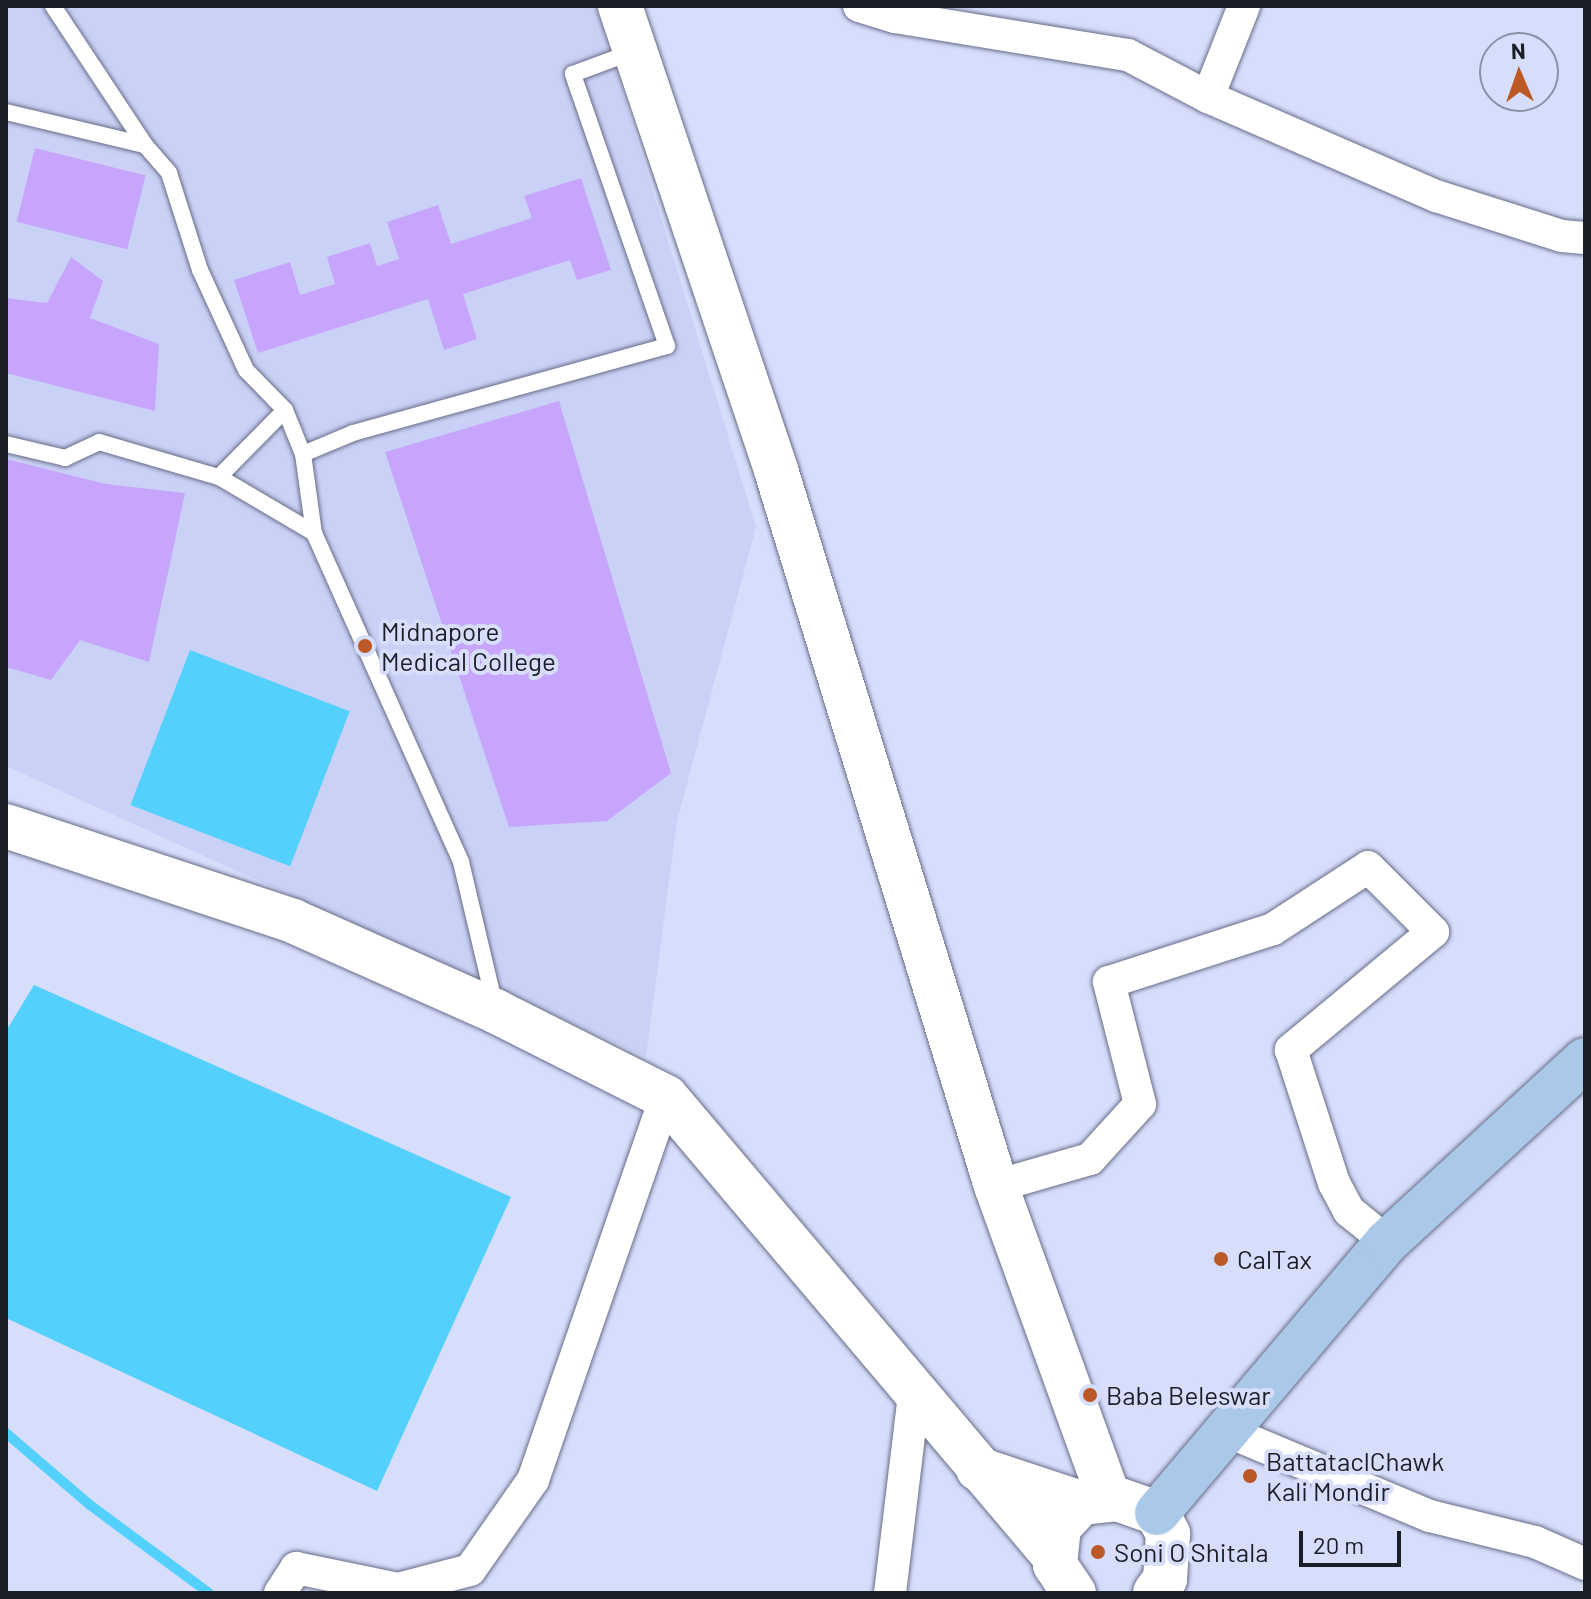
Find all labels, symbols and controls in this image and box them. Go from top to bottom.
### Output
north arrow [1479,32,1559,112]
text: N [1510,37,1526,63]
place label: Midnapore Medical College [381,615,556,676]
marker: Midnapore Medical College [356,637,374,655]
place label: CalTax [1237,1243,1312,1275]
marker: CalTax [1212,1250,1230,1268]
place label: Baba Beleswar [1106,1379,1271,1411]
marker: Baba Beleswar [1081,1386,1099,1404]
place label: BattataclChawk Kali Mondir [1266,1445,1444,1506]
marker: BattataclChawk Kali Mondir [1241,1467,1259,1485]
scale bar [1303,1515,1405,1565]
text: 20 m [1313,1530,1364,1559]
place label: Soni O Shitala [1114,1536,1268,1568]
marker: Soni O Shitala [1089,1543,1107,1561]

